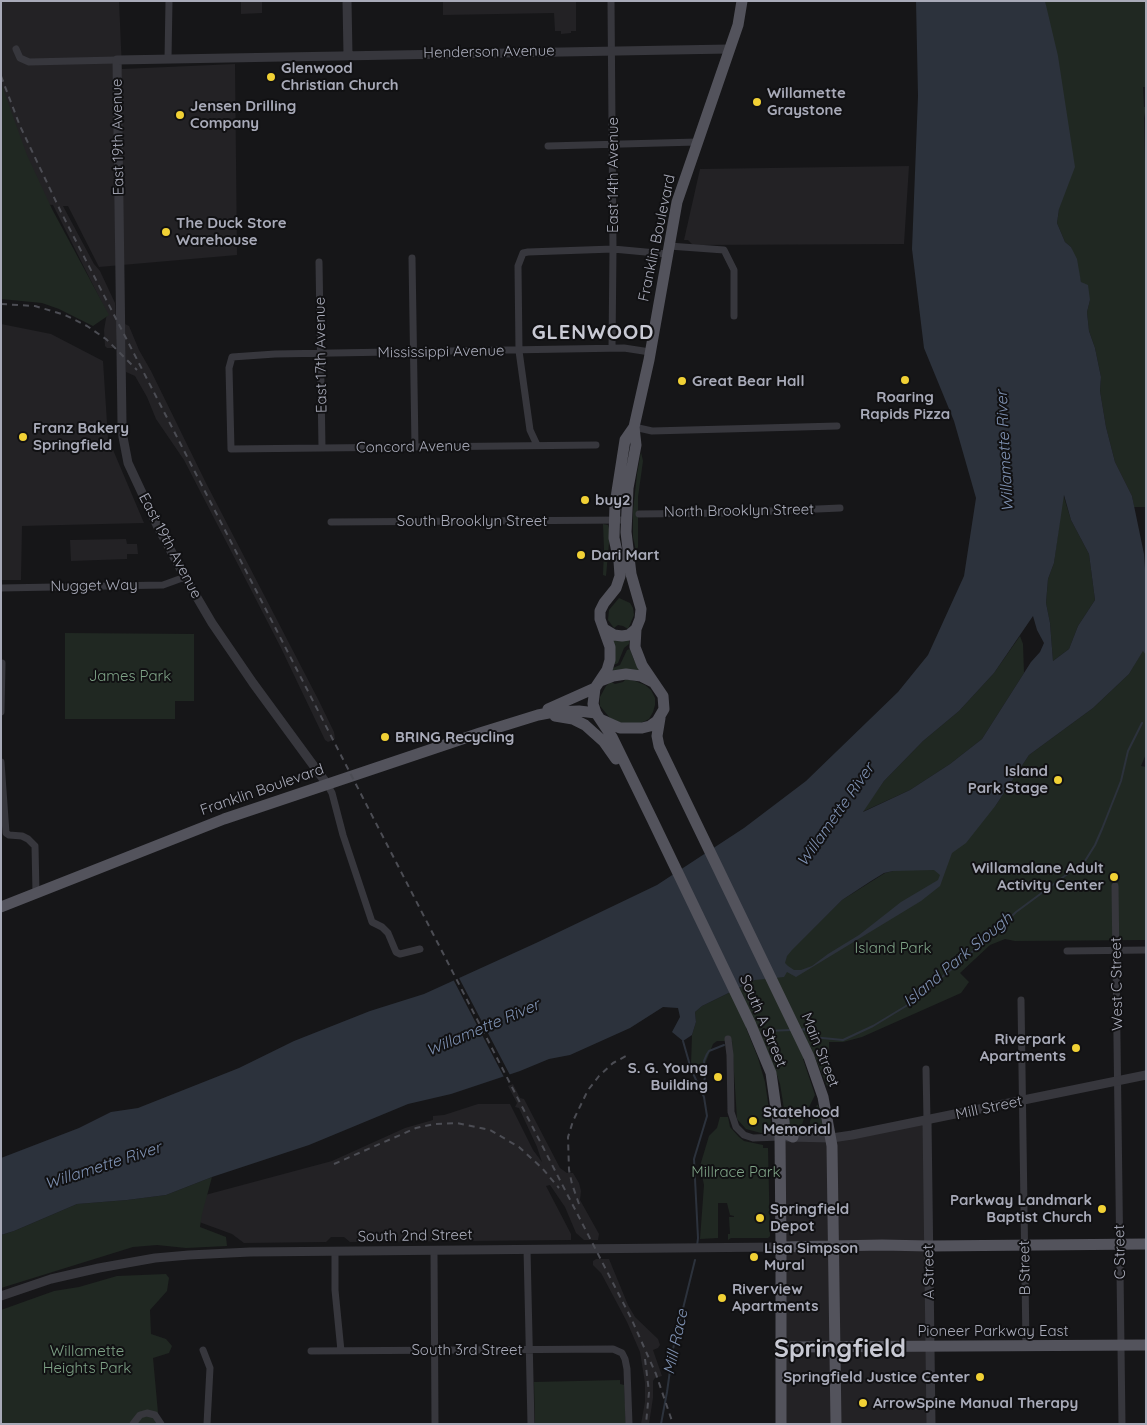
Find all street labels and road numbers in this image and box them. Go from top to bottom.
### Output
street label: Henderson Avenue [423,42,555,62]
street label: East 19th Avenue [108,78,128,196]
street label: East 14th Avenue [604,117,622,233]
street label: Franklin Boulevard [635,173,679,303]
street label: East 17th Avenue [311,297,331,413]
street label: Mississippi Avenue [377,342,505,362]
street label: Concord Avenue [356,437,470,457]
street label: East 19th Avenue [135,490,205,602]
street label: North Brooklyn Street [664,501,814,521]
street label: South Brooklyn Street [397,512,547,530]
street label: Nugget Way [50,576,138,596]
street label: Franklin Boulevard [198,760,326,820]
street label: West C Street [1107,937,1127,1031]
street label: South A Street [735,972,791,1070]
street label: Main Street [797,1010,843,1090]
street label: Mill Street [954,1092,1024,1124]
street label: C Street [1111,1224,1129,1280]
street label: South 2nd Street [357,1226,473,1246]
street label: B Street [1016,1240,1034,1296]
street label: A Street [920,1244,938,1300]
street label: Pioneer Parkway East [917,1322,1069,1340]
street label: South 3rd Street [411,1341,523,1359]

